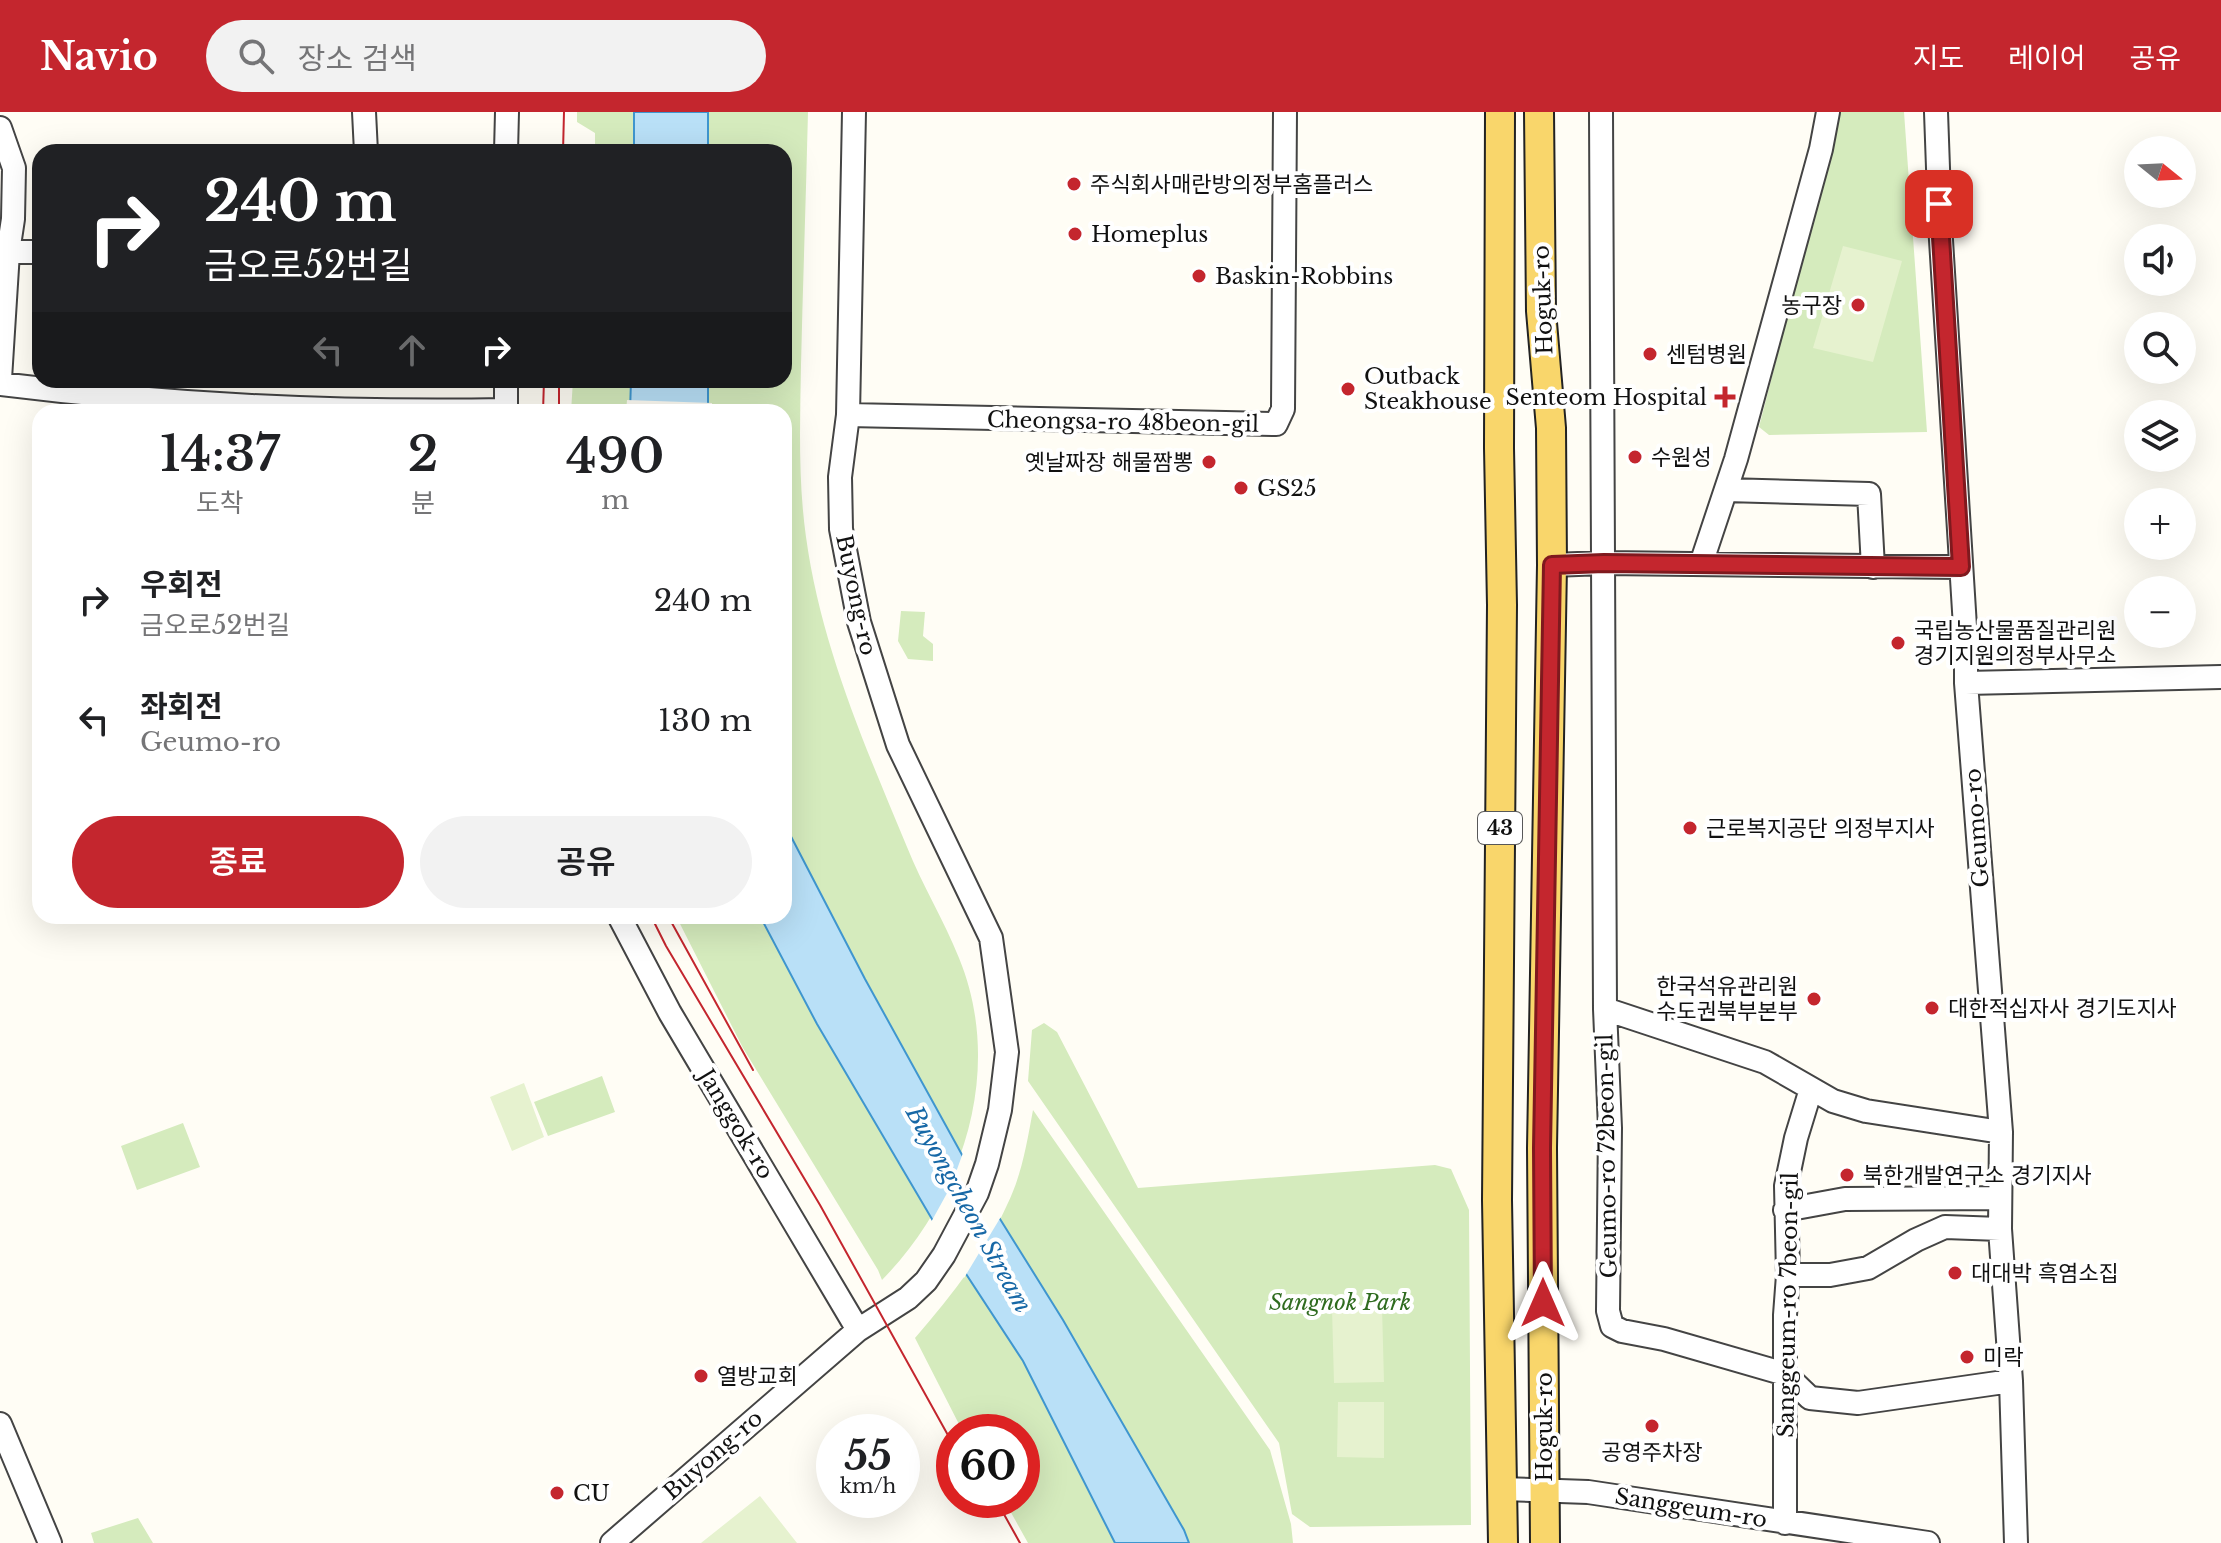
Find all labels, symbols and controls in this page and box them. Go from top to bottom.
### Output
search box [206,20,766,92]
text: Navio [40,33,158,80]
icon: search [234,34,278,78]
text: 장소 검색 [298,40,417,77]
text: 지도 [1913,41,1964,76]
text: 레이어 [2008,41,2085,76]
text: 공유 [2129,41,2181,76]
north arrow [2124,136,2196,208]
map controls [2124,136,2196,648]
text: 240 m [204,167,397,236]
pin [1905,170,1973,238]
place label: 주식회사매란방의정부홈플러스 [1090,171,1373,198]
marker: 주식회사매란방의정부홈플러스 [1065,175,1083,193]
icon: right [72,176,176,280]
icon: arrive [1917,182,1961,226]
place label: Homeplus [1091,221,1208,248]
button: sound [2124,224,2196,296]
marker: Homeplus [1066,225,1084,243]
text: 금오로52번길 [204,243,412,288]
street label: Hoguk-ro [1528,245,1558,355]
place label: Baskin-Robbins [1215,263,1393,290]
marker: Baskin-Robbins [1190,267,1208,285]
place label: 농구장 [1781,292,1842,319]
marker: 농구장 [1849,296,1867,314]
button: search [2124,312,2196,384]
icon: left [306,328,350,372]
icon: ahead [390,328,434,372]
icon: right [474,328,518,372]
place label: 센텀병원 [1666,341,1747,368]
marker: 센텀병원 [1641,345,1659,363]
place label: Outback Steakhouse [1364,363,1492,415]
marker: Outback Steakhouse [1339,380,1357,398]
place label: Senteom Hospital [1506,384,1707,411]
marker: Senteom Hospital [1714,386,1736,408]
button: layers [2124,400,2196,472]
street label: Cheongsa-ro 48beon-gil [987,406,1259,438]
text: 14:37 [160,424,280,484]
text: 2 [408,424,438,484]
text: 490 [566,426,664,486]
place label: 수원성 [1651,444,1712,471]
marker: 수원성 [1626,448,1644,466]
place label: 옛날짜장 해물짬뽕 [1025,449,1193,476]
marker: 옛날짜장 해물짬뽕 [1200,453,1218,471]
place label: GS25 [1257,475,1316,502]
marker: GS25 [1232,479,1250,497]
text: m [601,484,629,516]
text: 도착 [196,487,244,519]
text: 분 [411,487,435,519]
button: + [2124,488,2196,560]
street label: Buyong-ro [830,532,882,658]
text: 우회전 [140,566,223,603]
button: − [2124,576,2196,648]
icon: right [72,578,116,622]
text: 240 m [654,582,752,619]
text: 금오로52번길 [140,609,290,641]
place label: 국립농산물품질관리원 경기지원의정부사무소 [1914,617,2116,669]
marker: 국립농산물품질관리원 경기지원의정부사무소 [1889,634,1907,652]
text: 좌회전 [140,688,223,725]
icon: left [72,698,116,742]
text: 130 m [658,702,752,739]
text: Geumo-ro [140,726,281,758]
street label: Geumo-ro [1959,768,1995,888]
road number: 43 [1478,812,1522,844]
place label: 근로복지공단 의정부지사 [1706,815,1935,842]
button: 종료 [72,816,404,908]
button: 공유 [420,816,752,908]
marker: 근로복지공단 의정부지사 [1681,819,1699,837]
place label: 한국석유관리원 수도권북부본부 [1656,973,1798,1025]
marker: 한국석유관리원 수도권북부본부 [1805,990,1823,1008]
place label: 대한적십자사 경기도지사 [1948,995,2177,1022]
marker: 대한적십자사 경기도지사 [1923,999,1941,1017]
street label: Geumo-ro 72beon-gil [1591,1033,1623,1279]
street label: Janggok-ro [691,1062,779,1184]
water label: Buyongcheon Stream [900,1100,1038,1318]
place label: 북한개발연구소 경기지사 [1863,1162,2092,1189]
marker: 북한개발연구소 경기지사 [1838,1166,1856,1184]
street label: Sanggeum-ro 7beon-gil [1772,1172,1804,1438]
place label: 대대박 흑염소집 [1971,1260,2119,1287]
position arrow [1501,1261,1585,1345]
marker: 대대박 흑염소집 [1946,1264,1964,1282]
park label: Sangnok Park [1269,1289,1411,1316]
place label: 미락 [1983,1344,2023,1371]
marker: 미락 [1958,1348,1976,1366]
place label: 열방교회 [717,1363,798,1390]
marker: 열방교회 [692,1367,710,1385]
street label: Hoguk-ro [1531,1372,1558,1482]
street label: Buyong-ro [658,1405,768,1505]
speed limit sign: 60 [936,1414,1040,1518]
marker: 공영주차장 [1643,1417,1661,1435]
text: 55 [844,1431,892,1481]
place label: 공영주차장 [1601,1439,1703,1466]
text: km/h [840,1474,896,1498]
place label: CU [573,1480,610,1507]
street label: Sanggeum-ro [1613,1483,1769,1533]
marker: CU [548,1484,566,1502]

